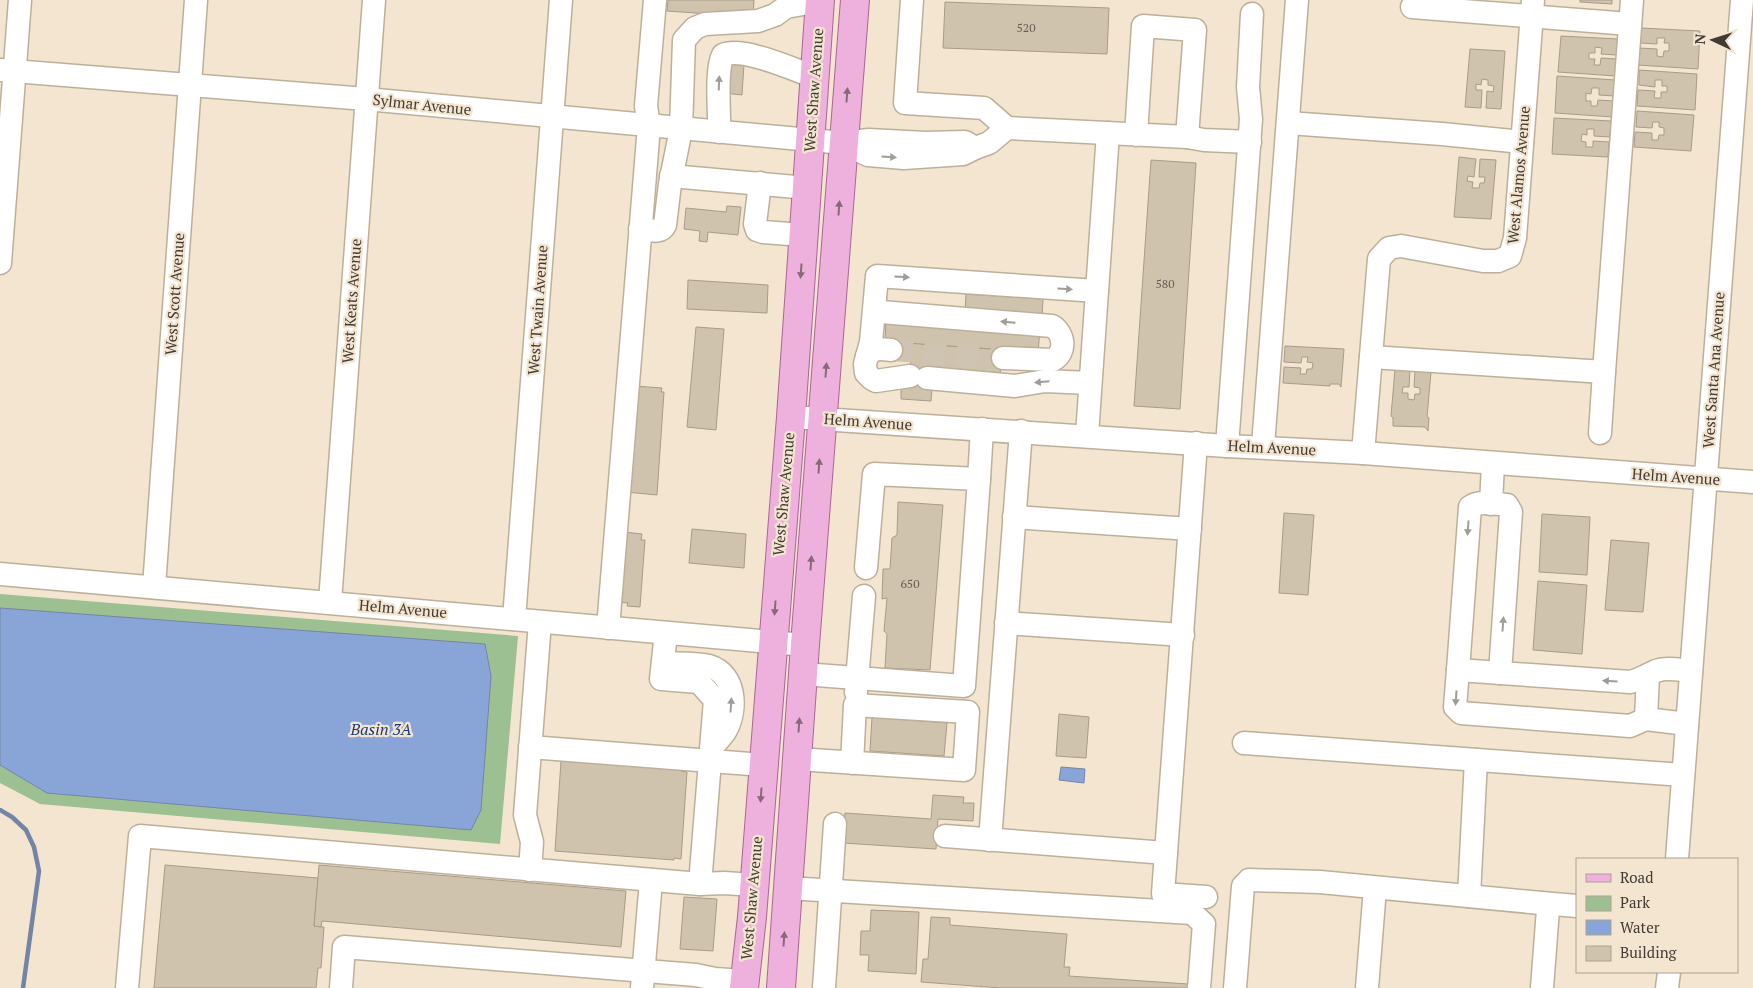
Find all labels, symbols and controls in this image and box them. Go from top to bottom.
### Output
north arrow [1688,15,1738,65]
house number: 520 [1016,20,1036,35]
street label: West Shaw Avenue [799,27,827,153]
text: N [1690,33,1709,45]
one-way arrow [715,75,723,91]
one-way arrow [843,86,851,102]
street label: Sylmar Avenue [372,89,472,119]
street label: West Alamos Avenue [1502,105,1534,245]
one-way arrow [882,153,898,161]
one-way arrow [835,200,843,216]
street label: West Scott Avenue [160,232,188,356]
street label: West Keats Avenue [337,238,365,364]
street label: West Twain Avenue [522,244,552,375]
one-way arrow [796,263,804,279]
one-way arrow [895,274,911,282]
house number: 580 [1155,276,1175,291]
one-way arrow [1057,285,1073,293]
street label: West Santa Ana Avenue [1698,291,1728,449]
one-way arrow [1000,318,1016,326]
one-way arrow [823,362,831,378]
one-way arrow [1034,379,1050,387]
street label: Helm Avenue [823,408,913,434]
street label: West Shaw Avenue [768,431,798,557]
street label: Helm Avenue [1227,435,1317,459]
one-way arrow [815,457,823,473]
street label: Helm Avenue [1631,463,1721,489]
one-way arrow [1464,521,1472,537]
one-way arrow [808,555,816,571]
house number: 650 [900,576,920,591]
street label: Helm Avenue [358,594,448,622]
one-way arrow [771,600,779,616]
one-way arrow [1500,616,1508,632]
one-way arrow [1602,676,1618,684]
one-way arrow [1452,690,1460,706]
one-way arrow [728,697,736,713]
one-way arrow [796,717,804,733]
water label: Basin 3A [349,718,412,740]
one-way arrow [757,787,765,803]
street label: West Shaw Avenue [736,835,766,961]
legend [1576,858,1738,973]
text: Road [1620,867,1653,887]
text: Park [1620,892,1650,912]
text: Water [1620,917,1660,937]
one-way arrow [780,931,788,947]
text: Building [1620,942,1678,962]

